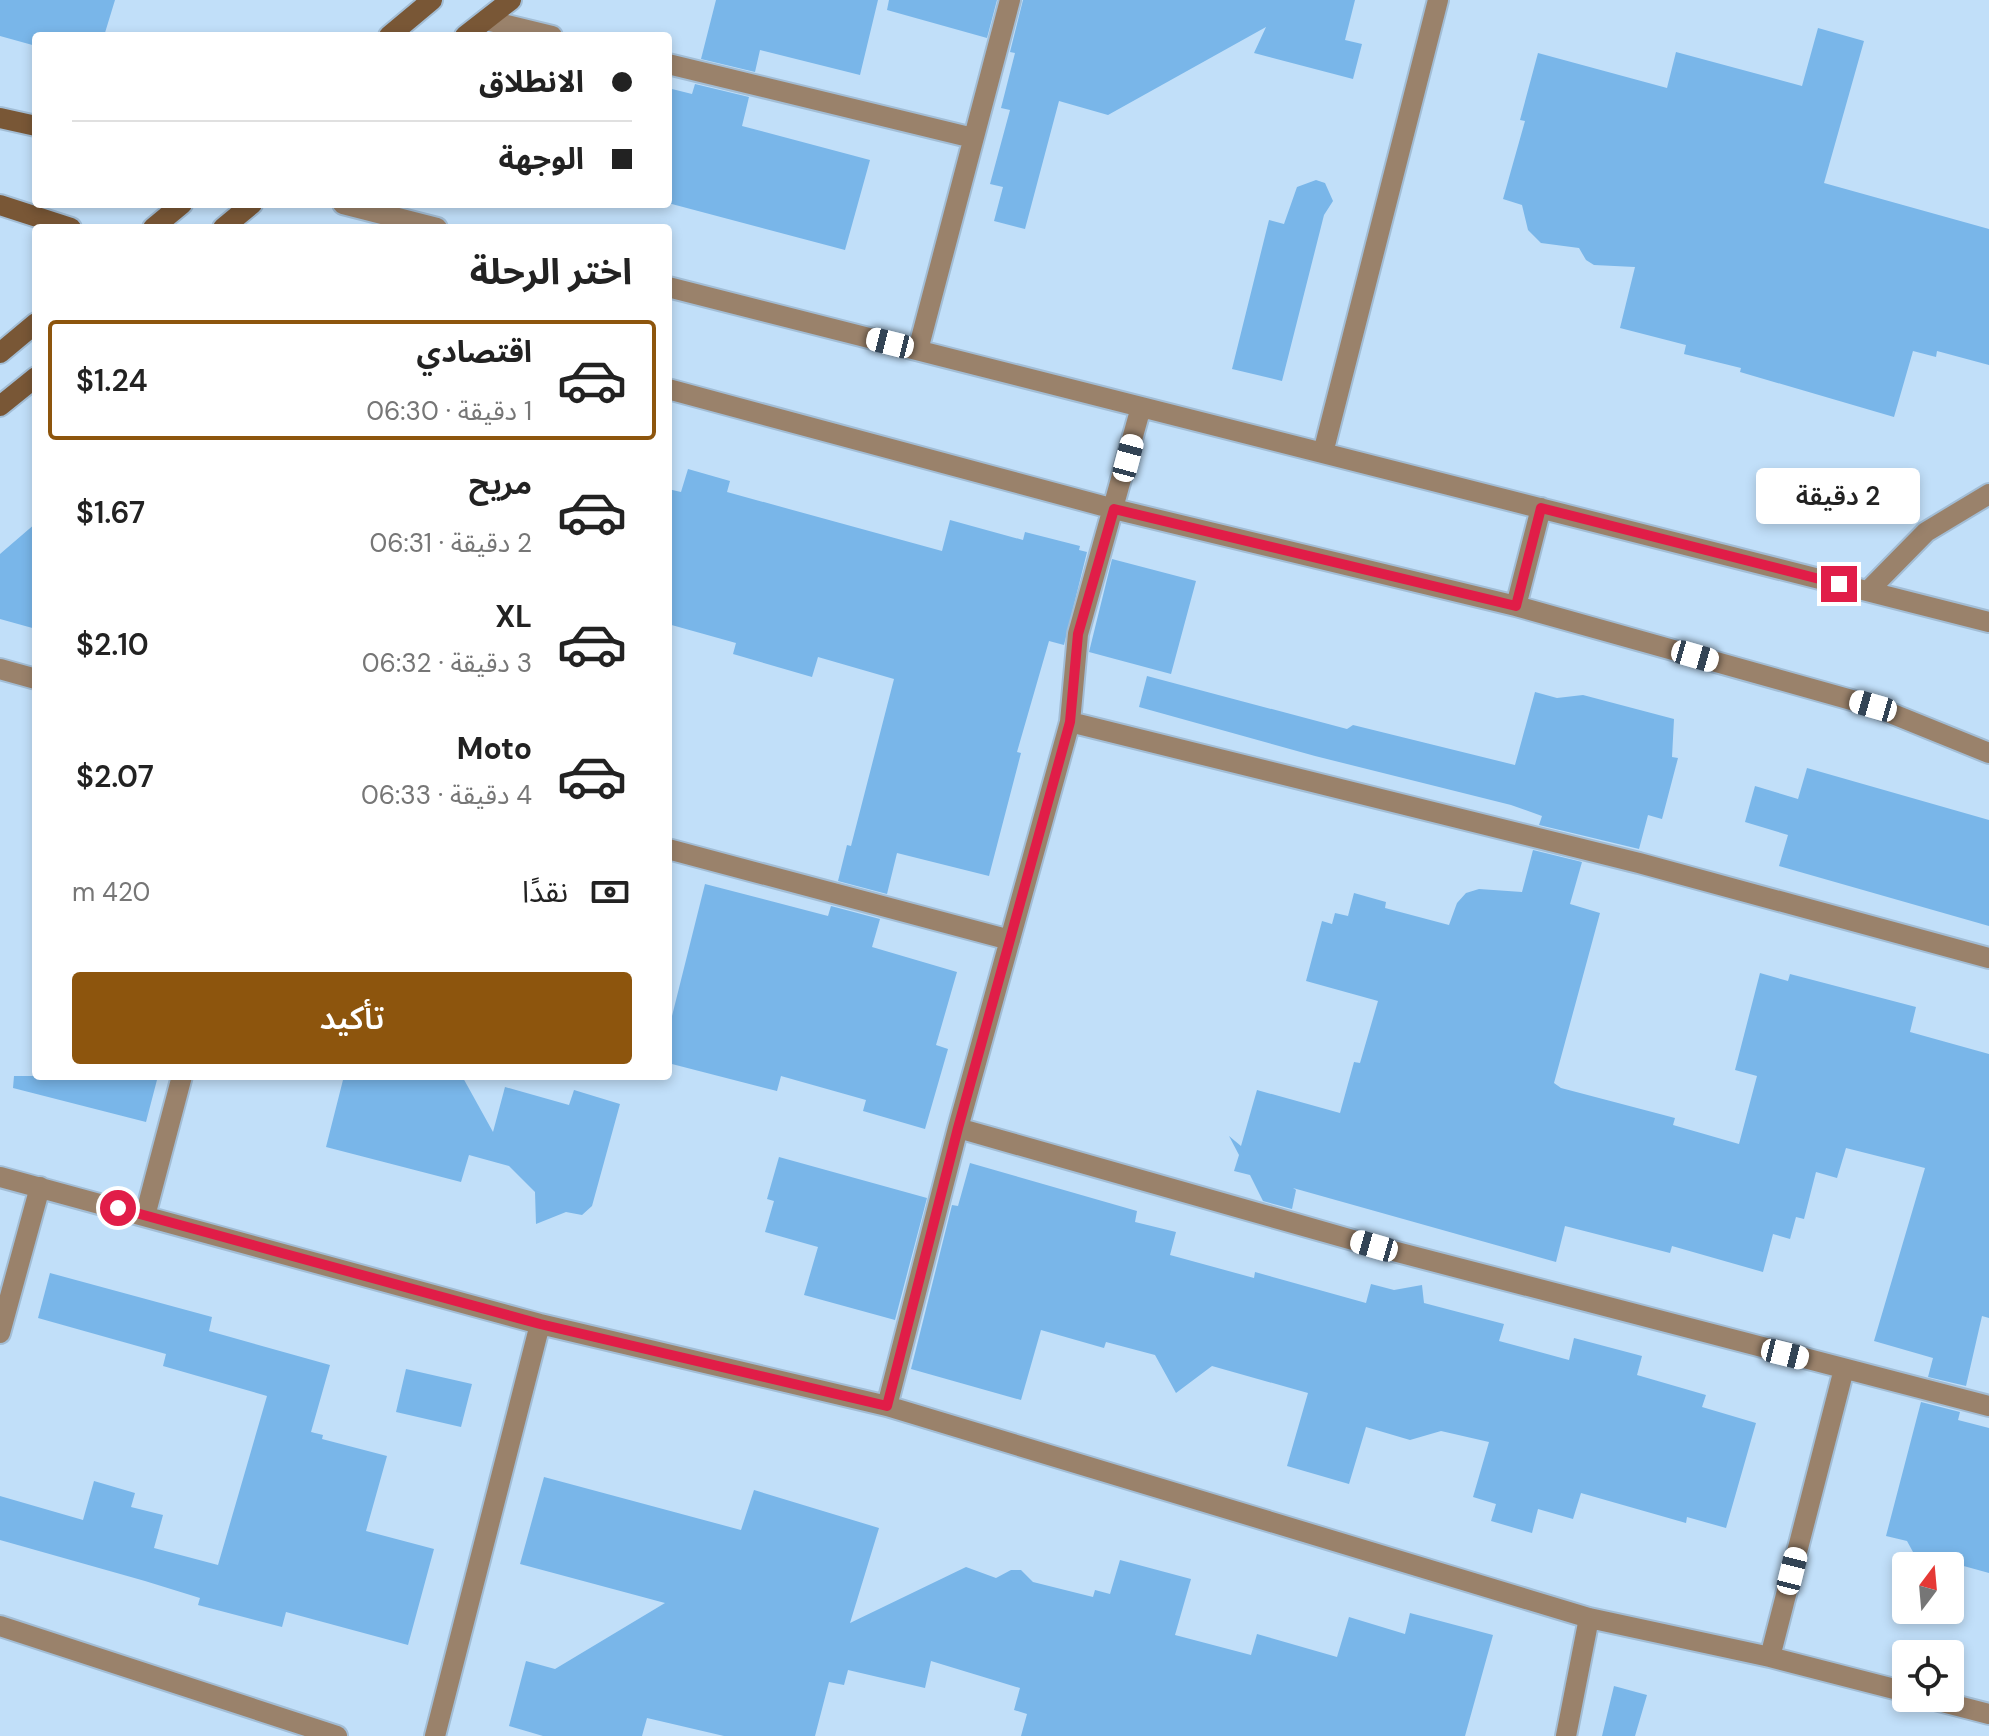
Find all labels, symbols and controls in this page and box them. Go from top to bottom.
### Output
text: الانطلاق [479,62,584,101]
text: الوجهة [499,139,584,178]
text: اختر الرحلة [470,248,632,295]
car [864,326,916,360]
text: اقتصادي [417,332,532,371]
icon: car [556,344,628,416]
text: $1.24 [76,361,148,400]
text: 1 دقيقة · 06:30 [366,394,532,428]
car [1110,432,1146,484]
text: مريح [469,464,532,503]
callout: 2 دقيقة [1757,468,1921,524]
icon: car [556,476,628,548]
text: 2 دقيقة [1796,479,1880,513]
text: $1.67 [76,493,145,532]
text: 2 دقيقة · 06:31 [369,526,532,560]
route end [1821,566,1857,602]
text: XL [495,597,532,636]
icon: car [556,608,628,680]
text: $2.10 [76,625,149,664]
car [1669,638,1721,674]
text: 3 دقيقة · 06:32 [362,646,532,680]
car [1847,688,1899,724]
text: Moto [457,729,532,768]
icon: car [556,740,628,812]
text: $2.07 [76,757,154,796]
text: 4 دقيقة · 06:33 [361,778,532,812]
icon: cash [588,870,632,914]
text: نقدًا [522,872,568,911]
text: 420 m [72,875,150,909]
button: تأكيد [72,972,632,1064]
route start [100,1190,136,1226]
car [1348,1228,1400,1264]
car [1759,1337,1811,1371]
car [1775,1545,1809,1597]
north arrow [1892,1552,1964,1624]
map controls [1892,1552,1964,1712]
button: locate [1892,1640,1964,1712]

